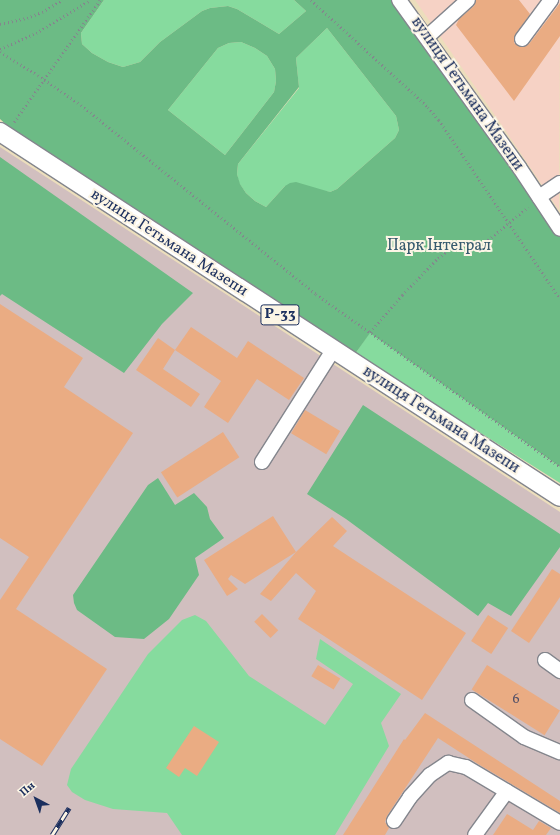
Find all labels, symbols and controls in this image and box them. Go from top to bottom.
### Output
street label: вулиця Гетьмана Мазепи [407,13,527,175]
street label: вулиця Гетьмана Мазепи [87,185,251,301]
park label: Парк Інтеграл [387,236,491,256]
road number: Р-33 [260,302,300,328]
street label: вулиця Гетьмана Мазепи [359,362,523,478]
house number: 6 [512,692,520,708]
north arrow [16,779,56,819]
text: Пн [17,779,39,800]

